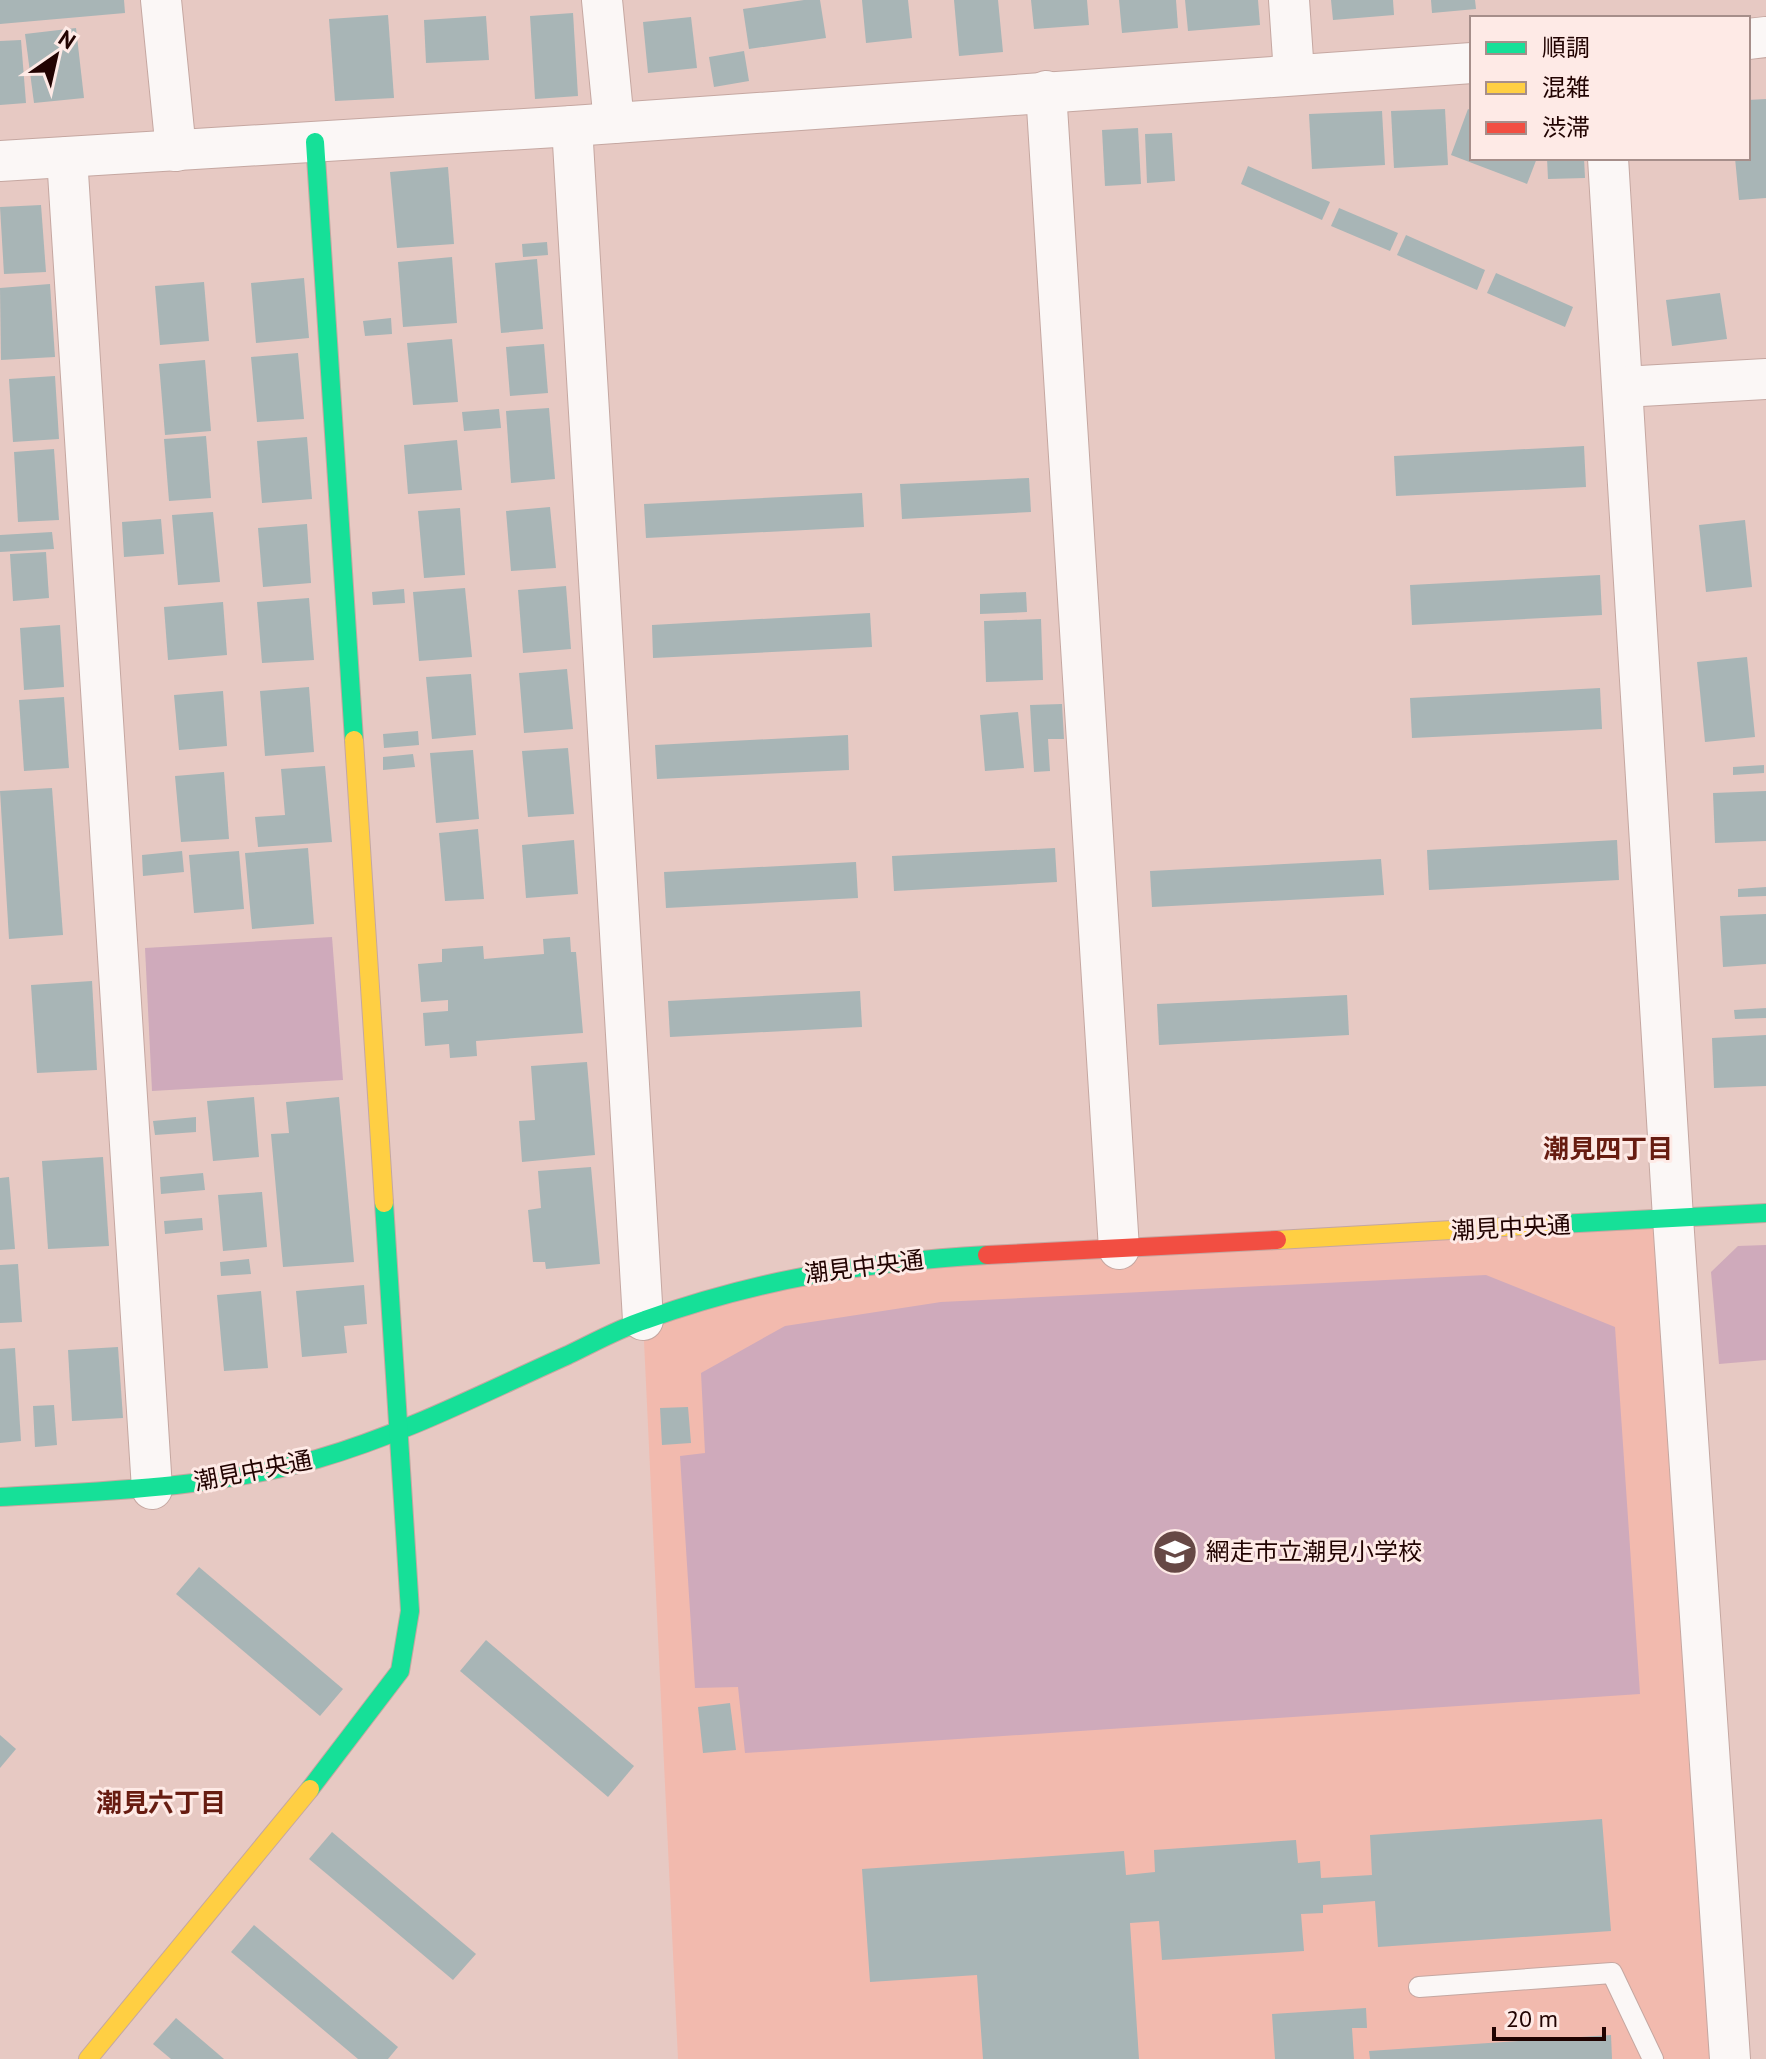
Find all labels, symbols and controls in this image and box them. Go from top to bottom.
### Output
north arrow [16,16,96,96]
legend [1470,16,1750,160]
text: N [53,24,81,55]
text: 順調 [1542,32,1590,63]
text: 混雑 [1542,72,1590,103]
text: 渋滞 [1542,112,1590,143]
district label: 潮見四丁目 [1543,1132,1673,1165]
street label: 潮見中央通 [1450,1209,1572,1246]
street label: 潮見中央通 [802,1244,925,1289]
street label: 潮見中央通 [191,1444,315,1497]
school or university icon: 網走市立潮見小学校 [1151,1528,1199,1576]
place label: 網走市立潮見小学校 [1206,1536,1422,1567]
district label: 潮見六丁目 [96,1786,226,1819]
scale bar [1494,1991,1604,2041]
text: 20 m [1506,2003,1558,2034]

